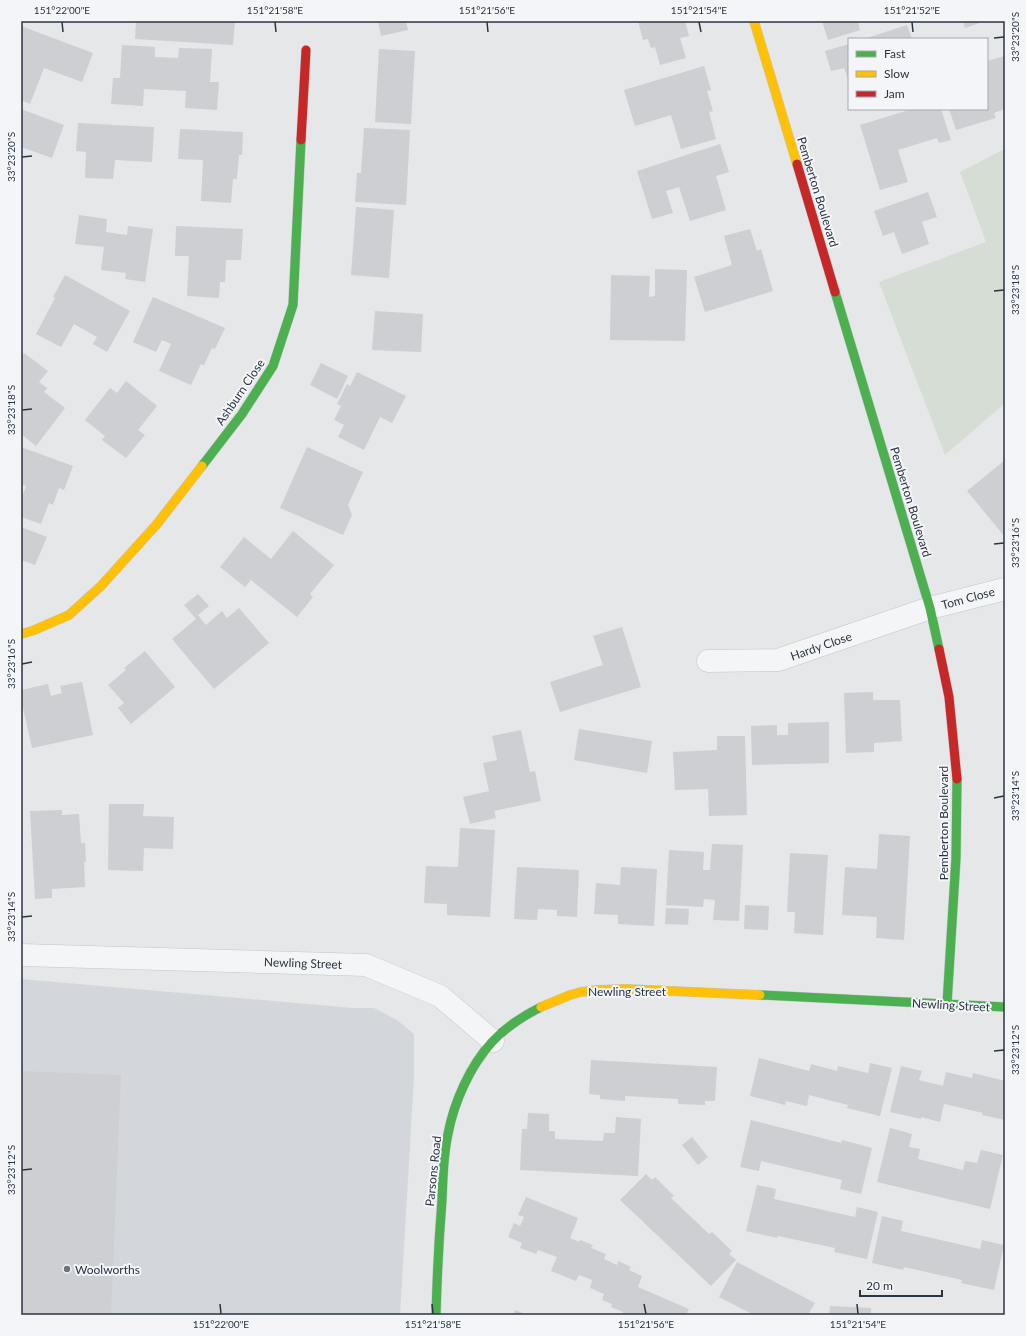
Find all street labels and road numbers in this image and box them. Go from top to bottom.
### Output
street label: Pemberton Boulevard [794,135,842,249]
street label: Ashburn Close [212,356,268,428]
street label: Pemberton Boulevard [887,445,935,559]
street label: Tom Close [940,584,996,612]
street label: Hardy Close [788,628,854,664]
street label: Pemberton Boulevard [936,766,951,880]
street label: Newling Street [264,954,343,972]
street label: Newling Street [588,984,667,999]
street label: Newling Street [912,995,991,1015]
street label: Parsons Road [422,1135,444,1207]

